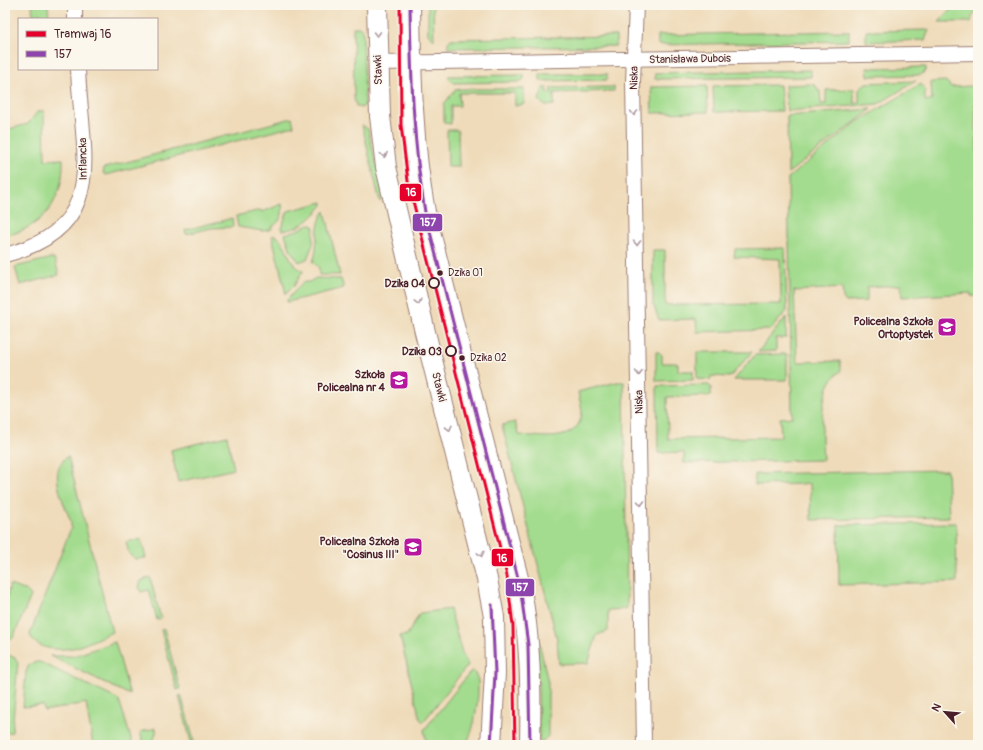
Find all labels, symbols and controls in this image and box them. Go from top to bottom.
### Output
legend [18,18,158,70]
text: Tramwaj 16 [54,27,112,42]
one-way arrow [373,31,381,37]
text: 157 [54,47,72,62]
street label: Stanisława Dubois [649,52,731,66]
street label: Stawki [371,55,385,85]
street label: Niska [627,66,641,90]
one-way arrow [630,110,638,116]
street label: Inflancka [76,138,90,180]
one-way arrow [379,152,388,158]
line badge: 16 [399,183,422,202]
text: 16 [406,186,417,199]
line badge: 157 [412,213,443,232]
text: 157 [420,216,436,229]
one-way arrow [633,240,641,246]
place label: Dzika 01 [448,267,483,279]
marker: Dzika 01 [435,268,445,278]
place label: Dzika 04 [384,277,426,290]
marker: Dzika 04 [428,277,440,289]
one-way arrow [413,299,421,306]
place label: Policealna Szkoła Ortoptystek [854,315,933,341]
school or university icon: Policealna Szkoła Ortoptystek [936,316,958,338]
place label: Dzika 03 [402,345,442,358]
marker: Dzika 03 [445,345,457,357]
place label: Dzika 02 [470,352,507,364]
marker: Dzika 02 [457,353,467,363]
place label: Szkoła Policealna nr 4 [317,368,386,394]
school or university icon: Szkoła Policealna nr 4 [388,369,410,391]
one-way arrow [635,370,643,376]
street label: Stawki [429,371,449,403]
street label: Niska [632,390,646,414]
one-way arrow [445,425,453,432]
one-way arrow [637,500,645,506]
place label: Policealna Szkoła "Cosinus III" [320,535,399,561]
school or university icon: Policealna Szkoła "Cosinus III" [402,536,424,558]
line badge: 16 [491,548,514,567]
one-way arrow [476,551,485,558]
text: 16 [497,552,508,565]
line badge: 157 [505,578,535,597]
text: 157 [512,581,528,594]
north arrow [925,692,965,732]
text: N [929,701,944,714]

